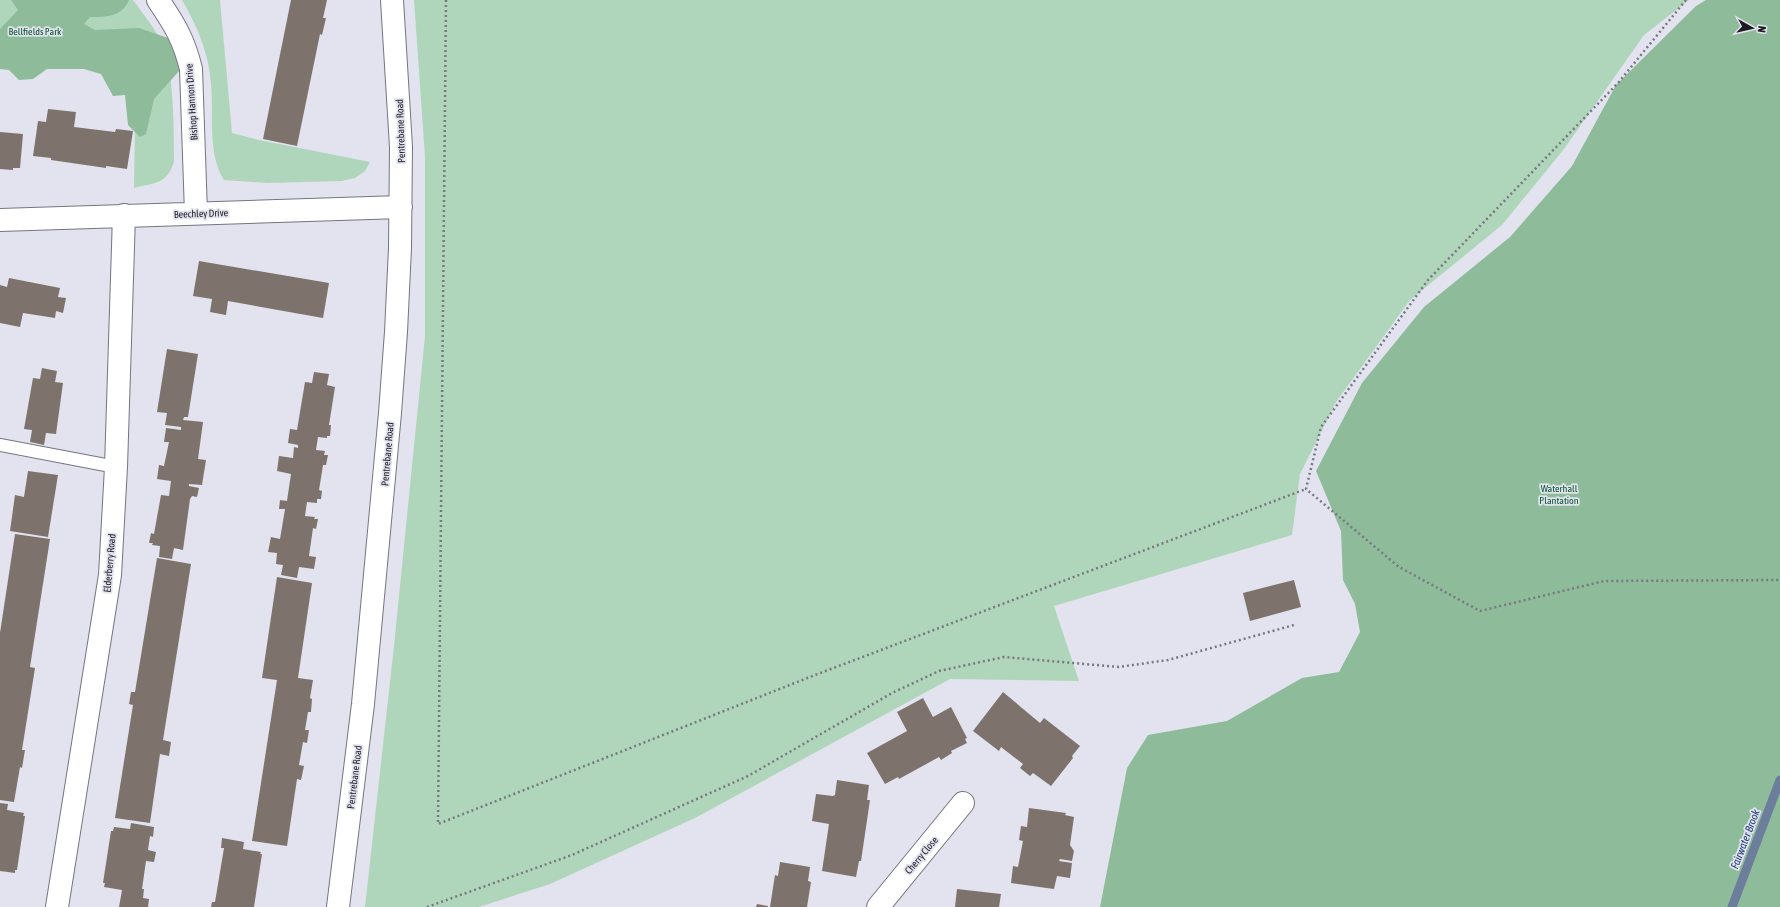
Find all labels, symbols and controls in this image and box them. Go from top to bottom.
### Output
north arrow [1732,8,1772,48]
text: N [1756,25,1768,33]
park label: Bellfields Park [8,26,62,37]
street label: Bishop Hannon Drive [183,63,200,141]
street label: Pentrebane Road [394,99,407,163]
street label: Beechley Drive [174,207,229,220]
street label: Pentrebane Road [379,422,396,486]
park label: Waterhall Plantation [1539,483,1579,506]
street label: Elderberry Road [101,533,118,593]
street label: Pentrebane Road [345,744,364,809]
water label: Fairwater Brook [1728,807,1762,870]
street label: Cherry Close [903,834,940,876]

